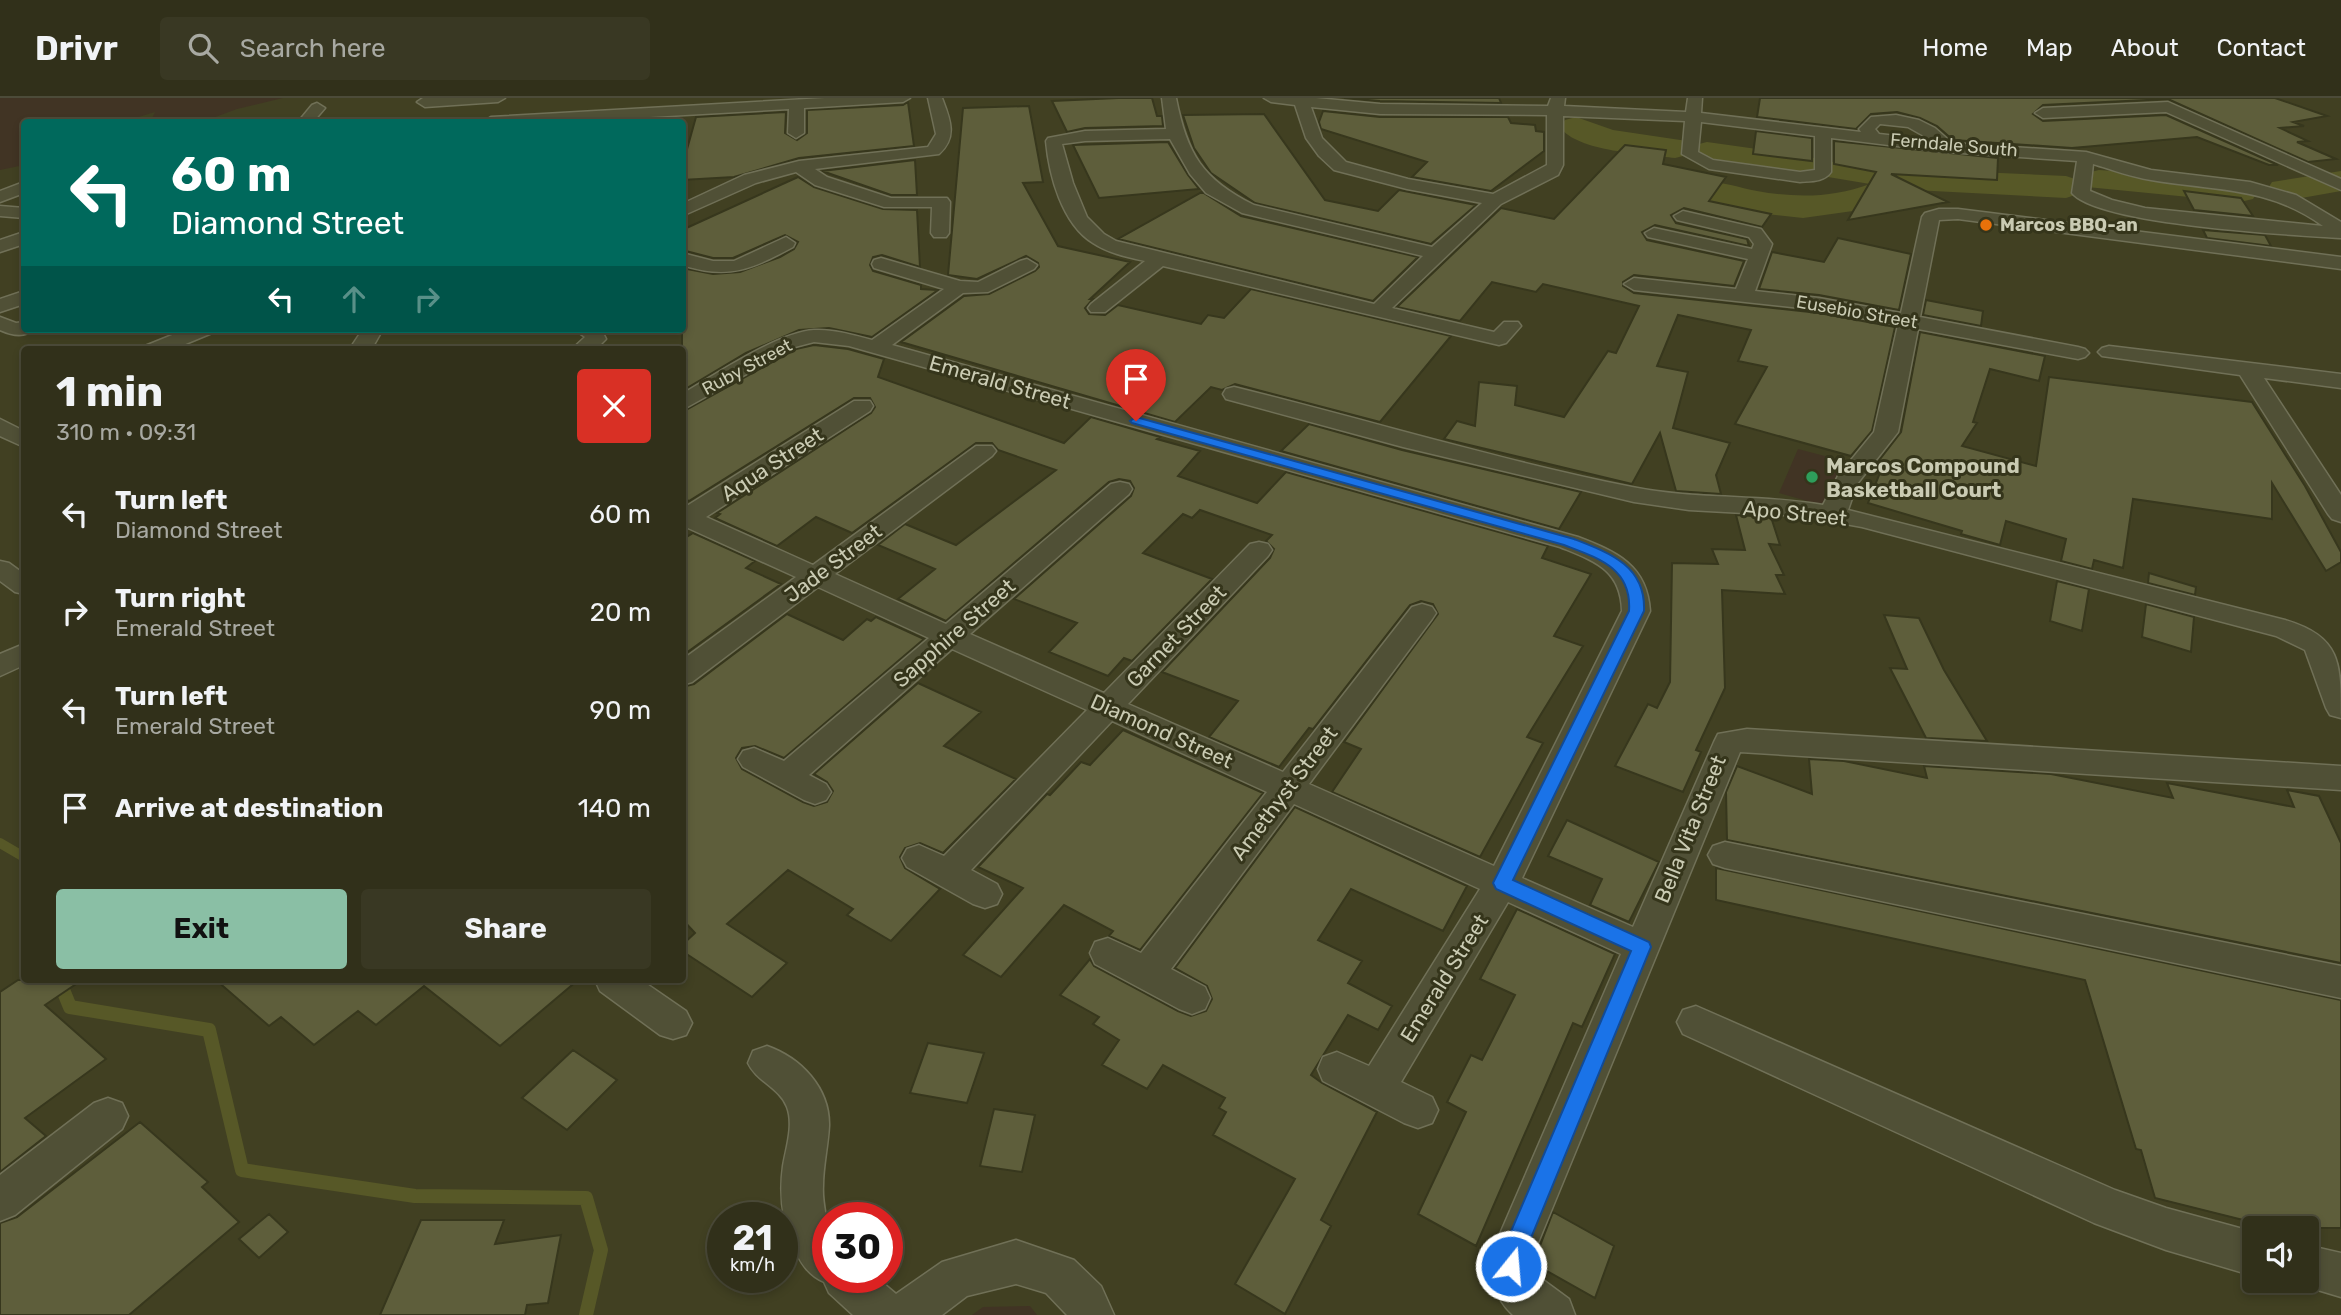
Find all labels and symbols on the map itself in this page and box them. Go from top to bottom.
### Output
street label: Ferndale South [1889,128,2019,162]
place label: Marcos BBQ-an [2000,214,2138,236]
marker: Marcos BBQ-an [1978,217,1994,233]
street label: Eusebio Street [1795,291,1919,333]
street label: Ruby Street [698,334,796,400]
pin [1106,349,1166,421]
street label: Emerald Street [926,350,1074,414]
street label: Aqua Street [716,422,828,506]
place label: Marcos Compound Basketball Court [1826,453,2020,502]
marker: Marcos Compound Basketball Court [1804,469,1820,485]
street label: Apo Street [1742,495,1848,531]
street label: Jade Street [780,518,886,608]
street label: Sapphire Street [888,573,1020,693]
street label: Garnet Street [1121,580,1231,692]
street label: Diamond Street [1087,688,1237,774]
street label: Amethyst Street [1226,721,1342,865]
street label: Bella Vita Street [1649,752,1731,906]
street label: Emerald Street [1395,909,1493,1047]
speed limit sign: 30 [812,1202,903,1293]
position arrow [1474,1229,1548,1303]

